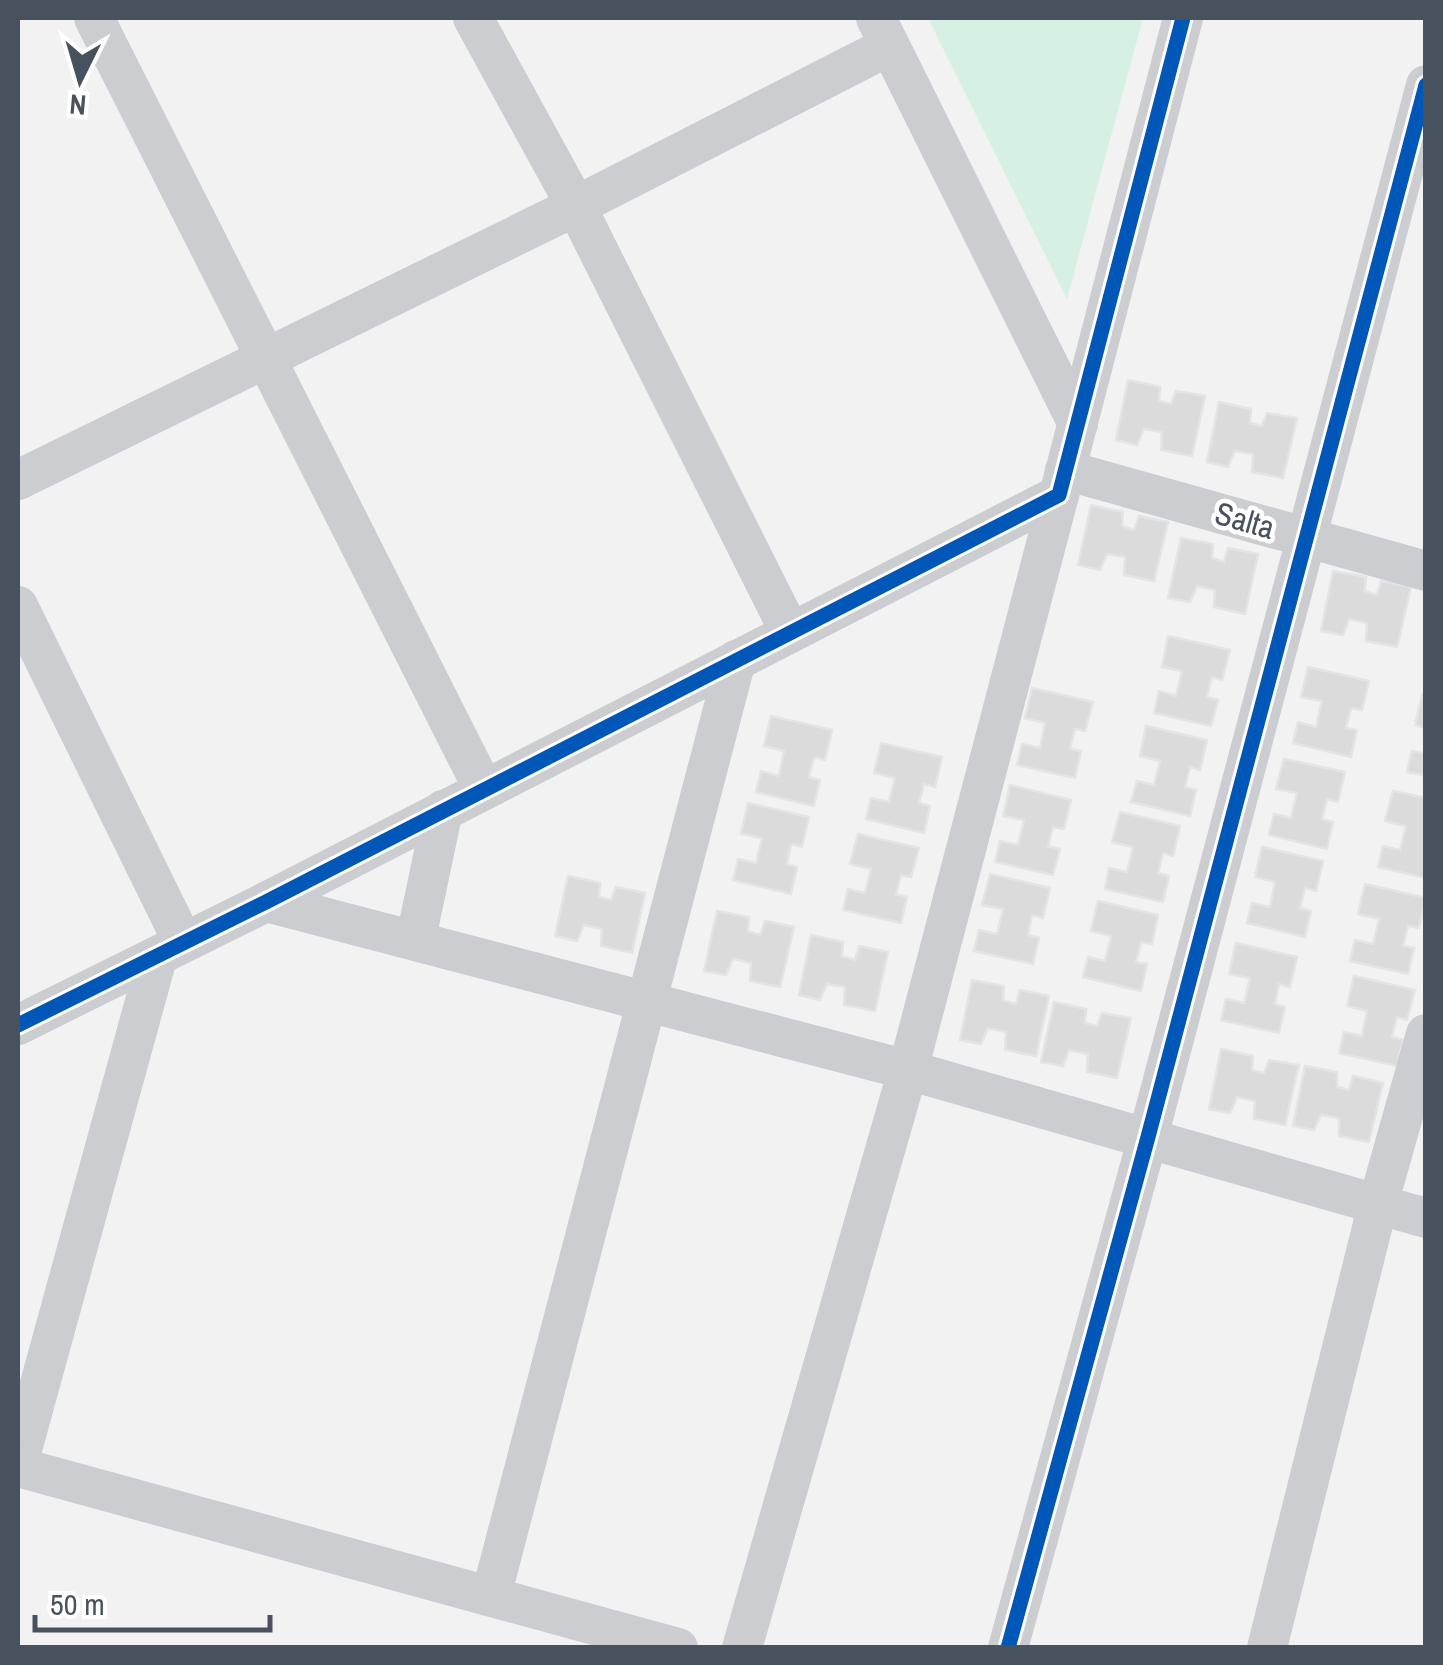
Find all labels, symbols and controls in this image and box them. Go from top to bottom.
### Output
north arrow [30,30,130,130]
text: N [68,85,88,125]
street label: Salta [1210,491,1280,549]
scale bar [35,1570,270,1632]
text: 50 m [50,1584,105,1624]

